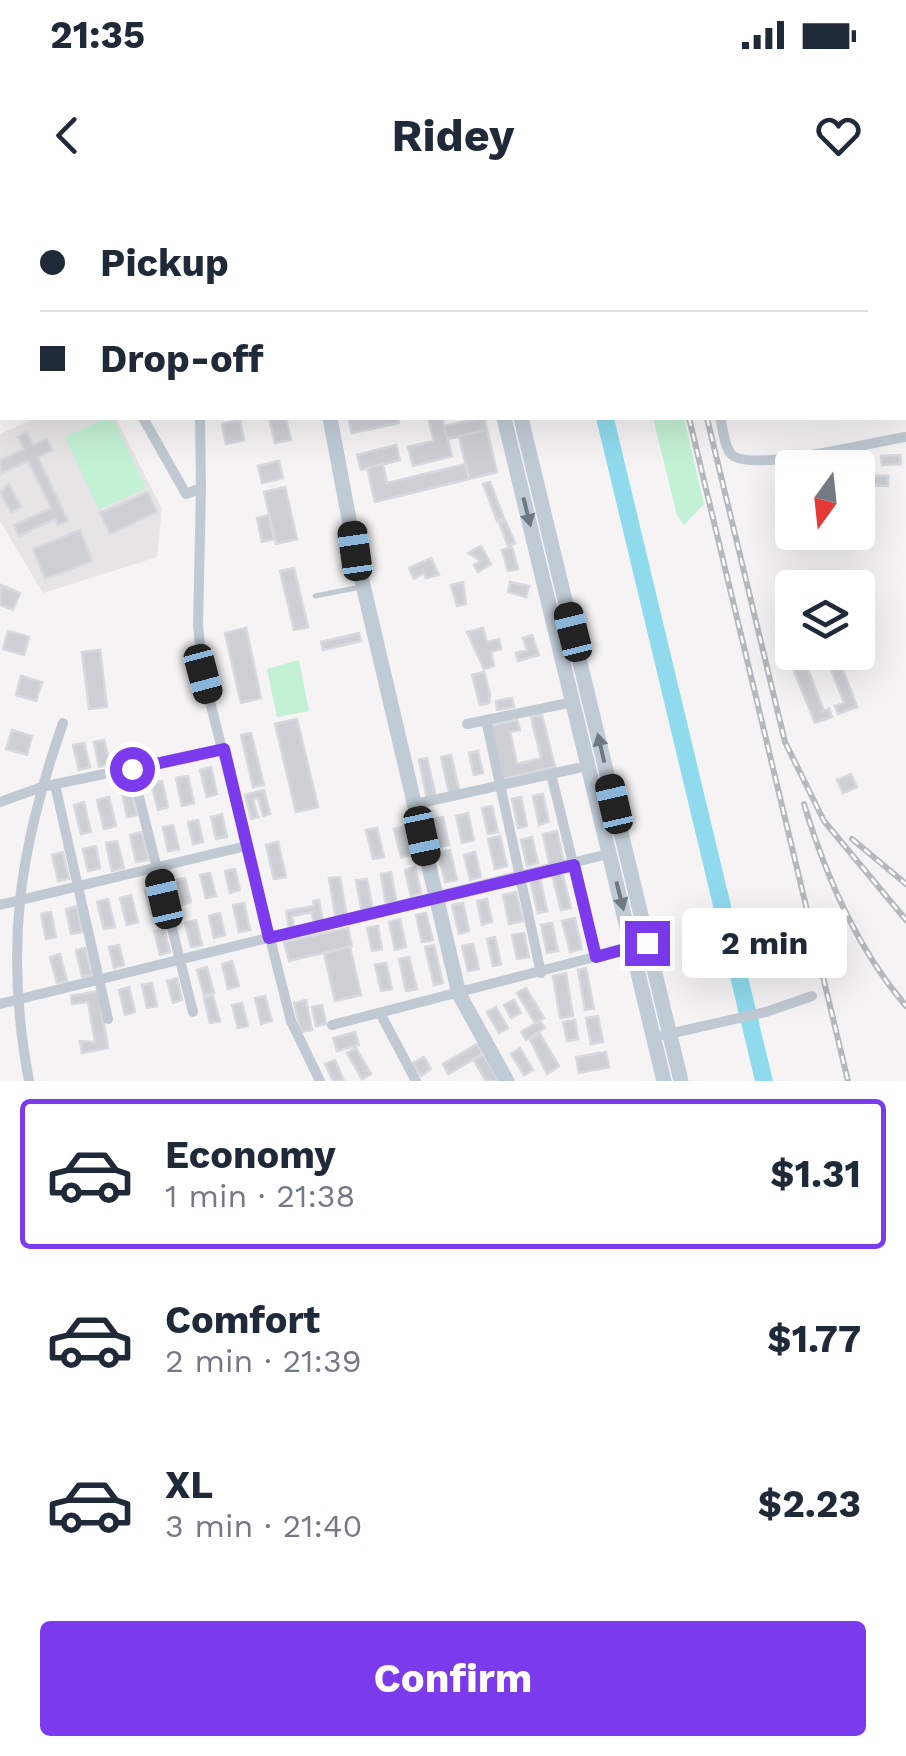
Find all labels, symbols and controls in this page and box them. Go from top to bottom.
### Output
text: 21:35 [50,13,145,57]
icon: back [40,108,95,163]
icon: heart [811,108,866,163]
text: Ridey [392,109,514,162]
text: Pickup [100,241,229,285]
text: Drop-off [100,337,264,381]
north arrow [775,450,875,550]
map controls [775,450,875,670]
one-way arrow [520,497,535,528]
car [336,519,374,583]
button: layers [775,570,875,670]
car [551,599,595,665]
car [181,641,225,707]
one-way arrow [593,732,608,763]
route start [110,747,155,792]
car [593,771,635,837]
car [401,804,443,868]
car [143,866,185,932]
one-way arrow [613,881,628,912]
callout: 2 min [682,908,847,978]
route end [625,921,670,966]
text: 2 min [721,924,808,962]
icon: car [45,1129,135,1219]
text: Economy [165,1133,336,1177]
text: $1.31 [770,1152,861,1196]
text: 1 min · 21:38 [165,1177,355,1215]
icon: car [45,1294,135,1384]
text: Comfort [165,1298,320,1342]
text: $1.77 [767,1317,861,1361]
text: 2 min · 21:39 [165,1342,361,1380]
icon: car [45,1459,135,1549]
text: XL [165,1463,213,1507]
text: $2.23 [758,1482,861,1526]
text: 3 min · 21:40 [165,1507,363,1545]
button: Confirm [40,1621,866,1736]

